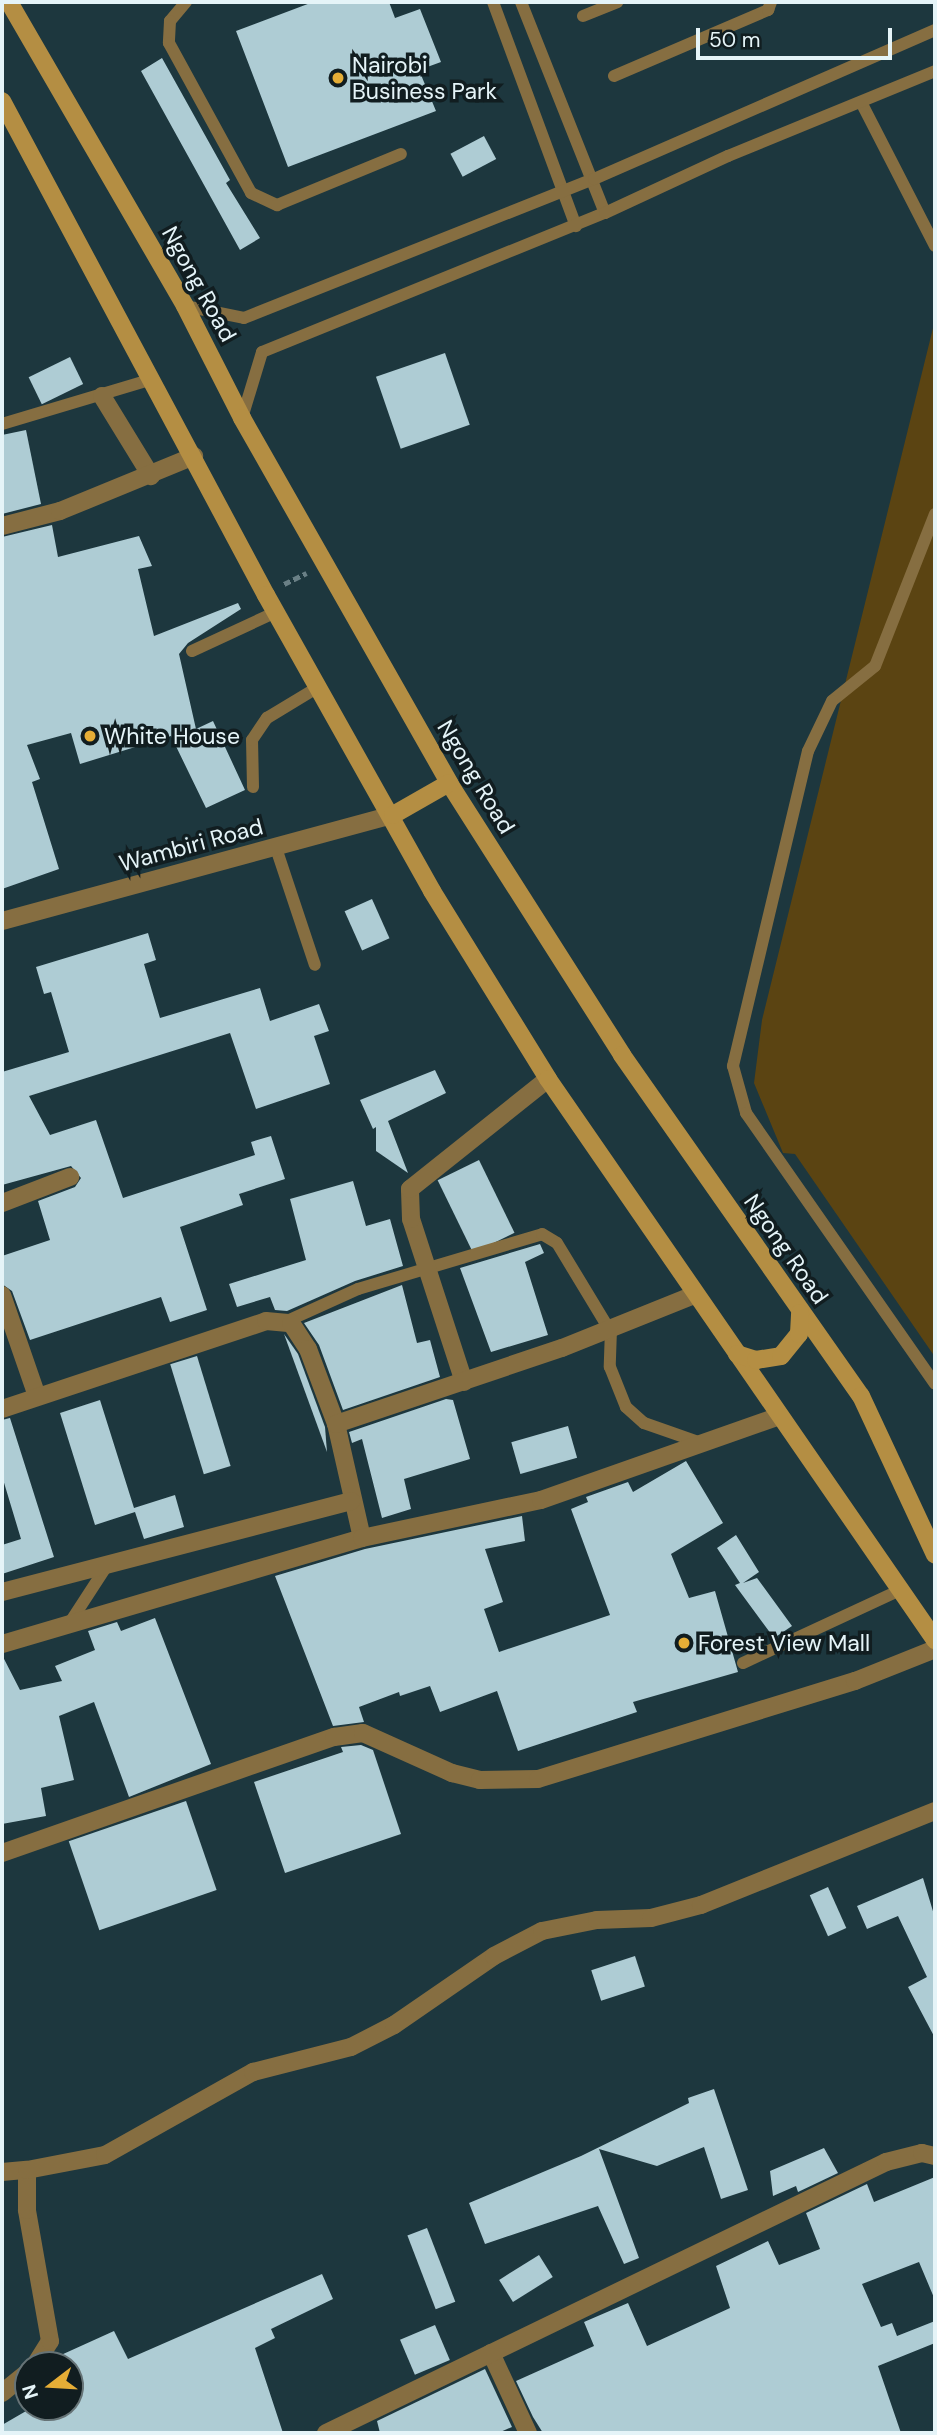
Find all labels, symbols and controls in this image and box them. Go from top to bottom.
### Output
scale bar [699,14,895,58]
text: 50 m [709,26,760,54]
place label: Nairobi Business Park [352,51,497,105]
marker: Nairobi Business Park [330,70,346,86]
street label: Ngong Road [156,222,242,346]
street label: Ngong Road [431,715,521,839]
place label: White House [104,722,240,750]
marker: White House [82,728,98,744]
street label: Wambiri Road [116,813,266,877]
street label: Ngong Road [738,1189,834,1309]
place label: Forest View Mall [698,1629,870,1657]
marker: Forest View Mall [676,1635,692,1651]
north arrow [14,2351,84,2421]
text: N [16,2381,44,2402]

